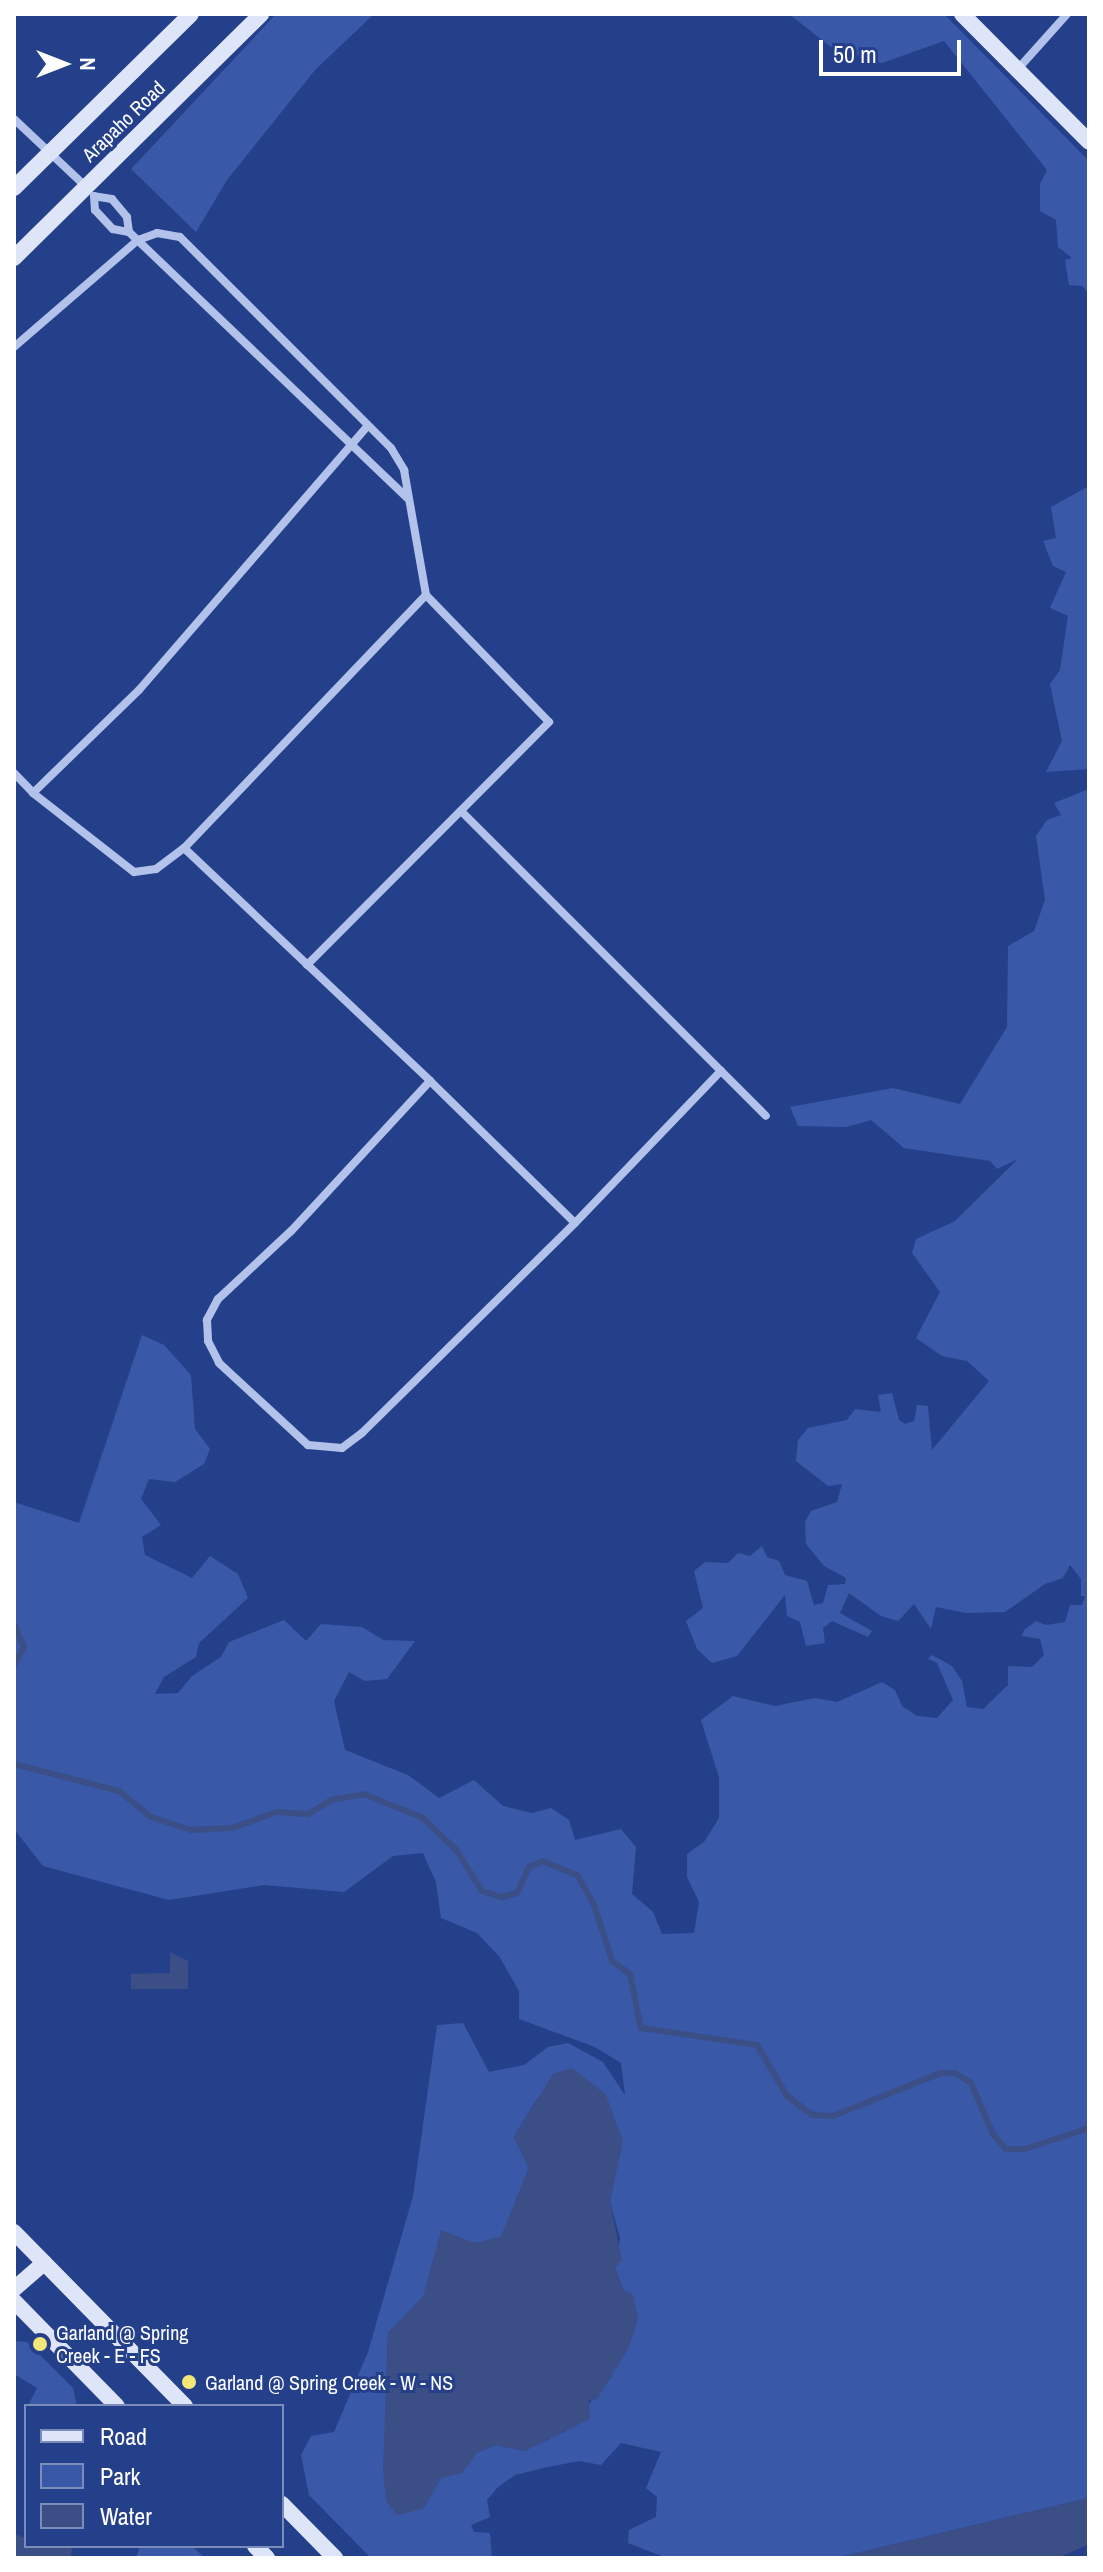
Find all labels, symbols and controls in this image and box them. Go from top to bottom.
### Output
north arrow [24,24,104,104]
scale bar [823,24,965,74]
text: 50 m [833,38,877,70]
text: N [73,57,103,71]
street label: Arapaho Road [77,76,169,166]
place label: Garland @ Spring Creek - E - FS [56,2320,188,2367]
marker: Garland @ Spring Creek - E - FS [31,2335,49,2353]
place label: Garland @ Spring Creek - W - NS [205,2370,453,2394]
marker: Garland @ Spring Creek - W - NS [180,2373,198,2391]
legend [24,2404,284,2548]
text: Road [100,2420,147,2452]
text: Park [100,2460,140,2492]
text: Water [100,2500,152,2532]

